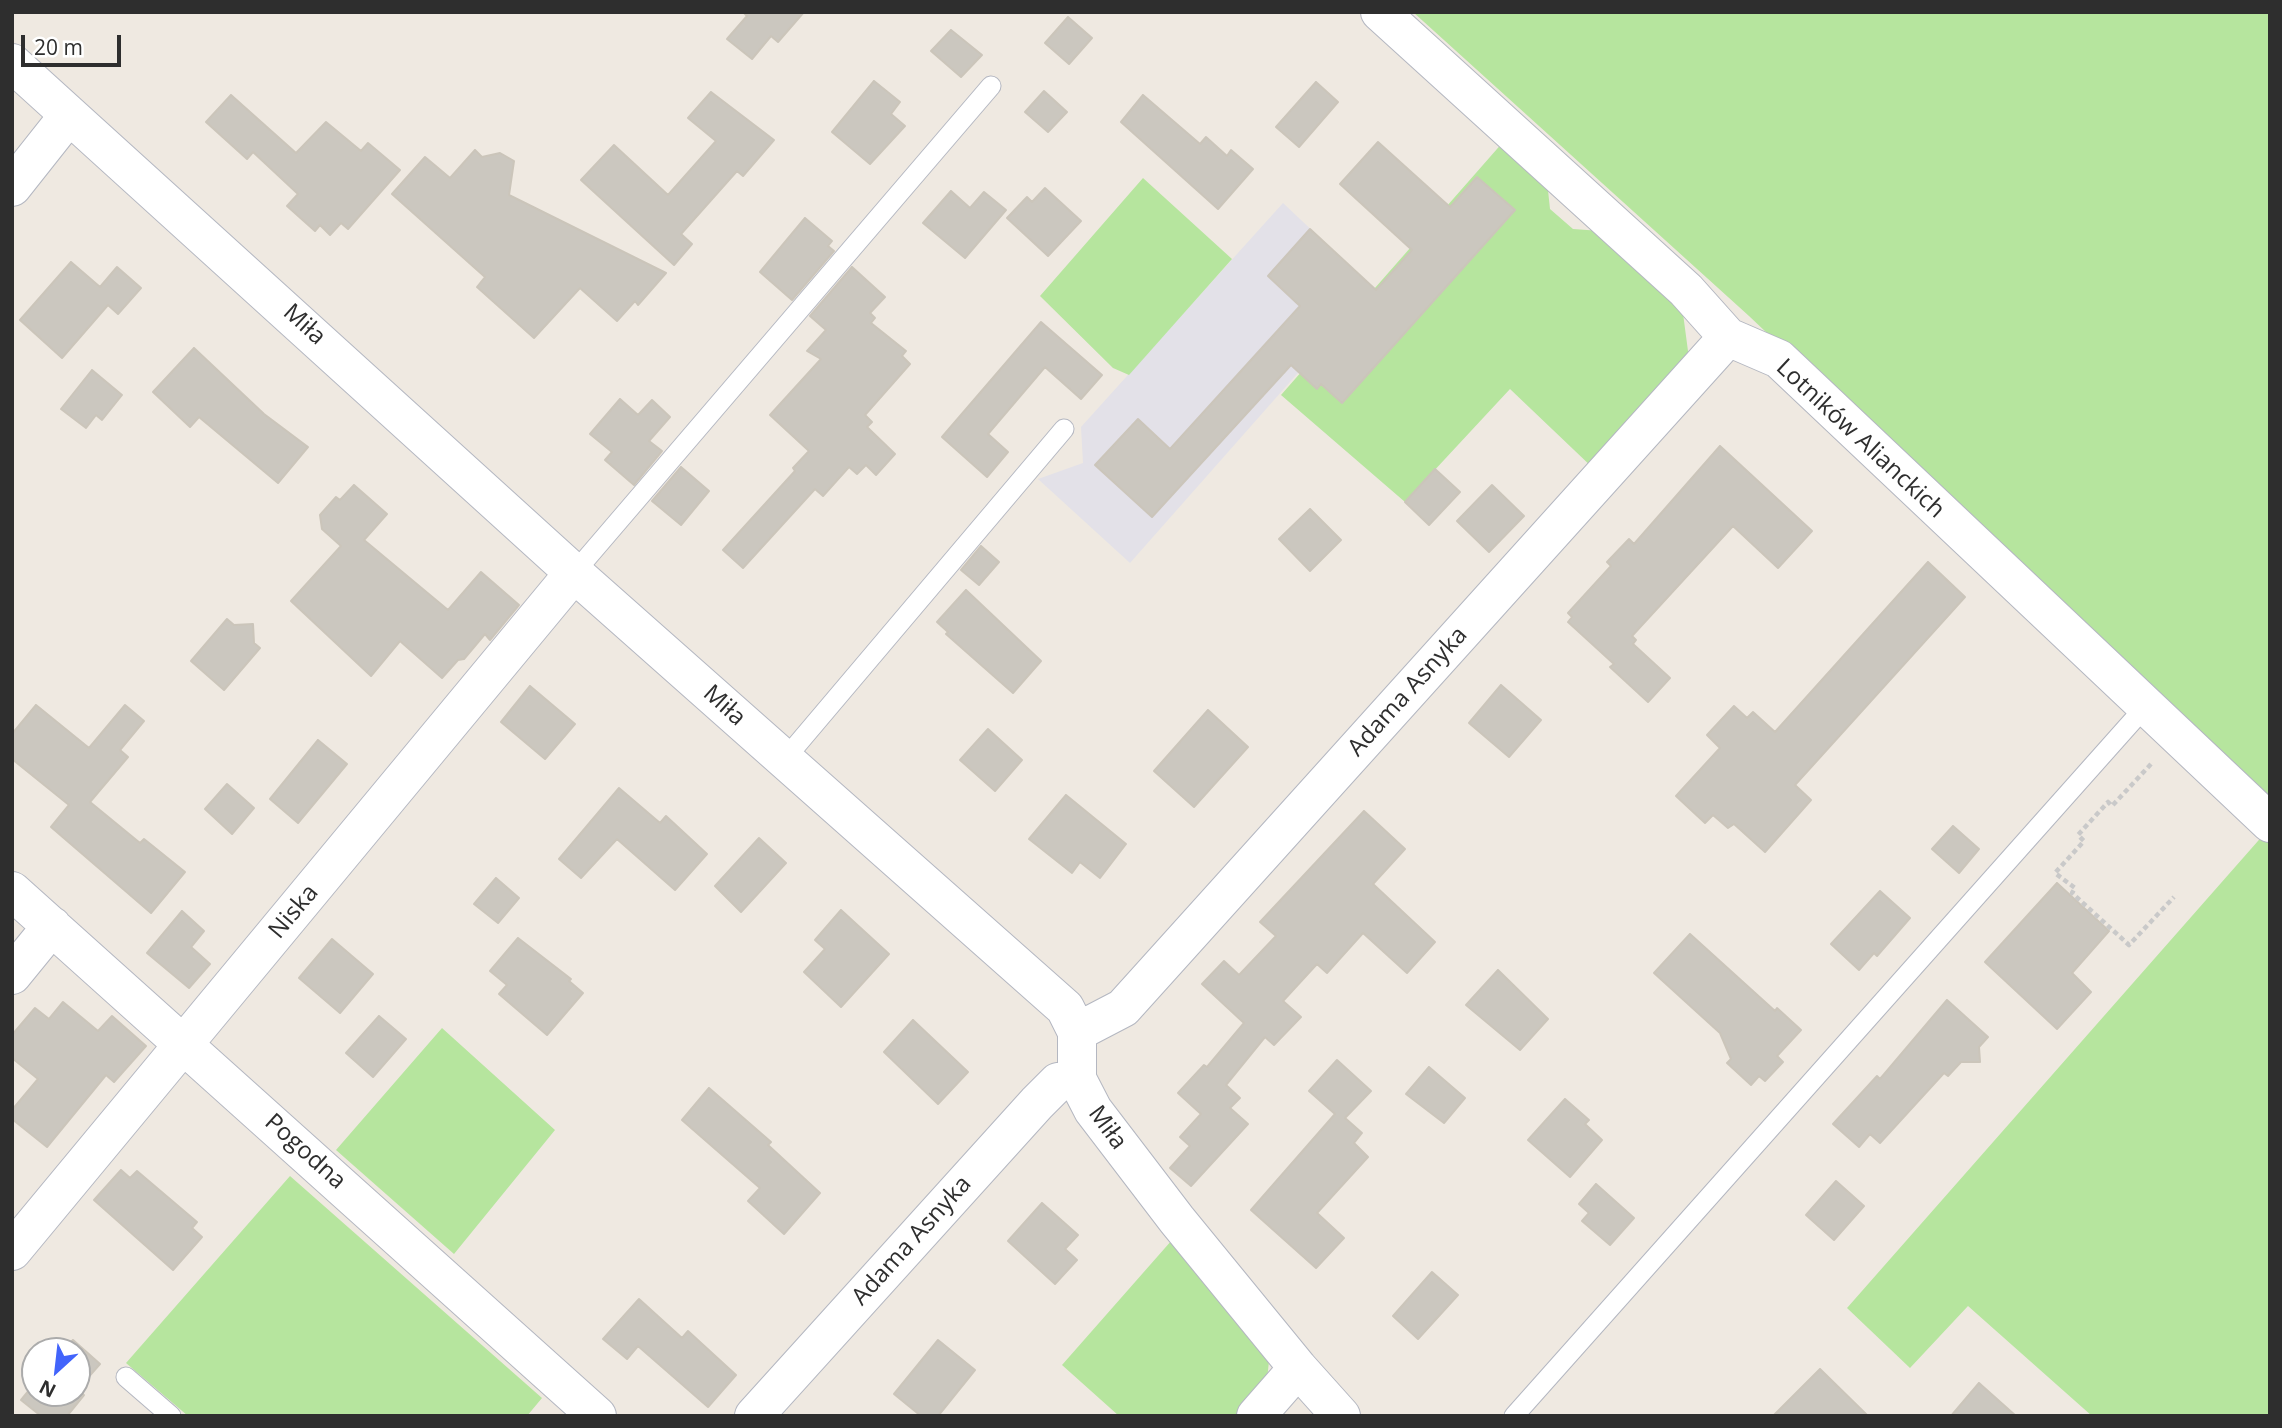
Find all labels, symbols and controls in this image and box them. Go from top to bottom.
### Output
scale bar [24,21,124,65]
text: 20 m [34,33,83,61]
street label: Miła [277,299,331,351]
street label: Lotników Alianckich [1770,353,1950,525]
street label: Adama Asnyka [1342,621,1474,763]
street label: Miła [697,680,751,732]
street label: Niska [263,879,325,945]
street label: Miła [1082,1101,1132,1155]
street label: Pogodna [259,1108,351,1196]
street label: Adama Asnyka [846,1170,978,1312]
north arrow [21,1337,91,1407]
text: N [35,1374,60,1404]

